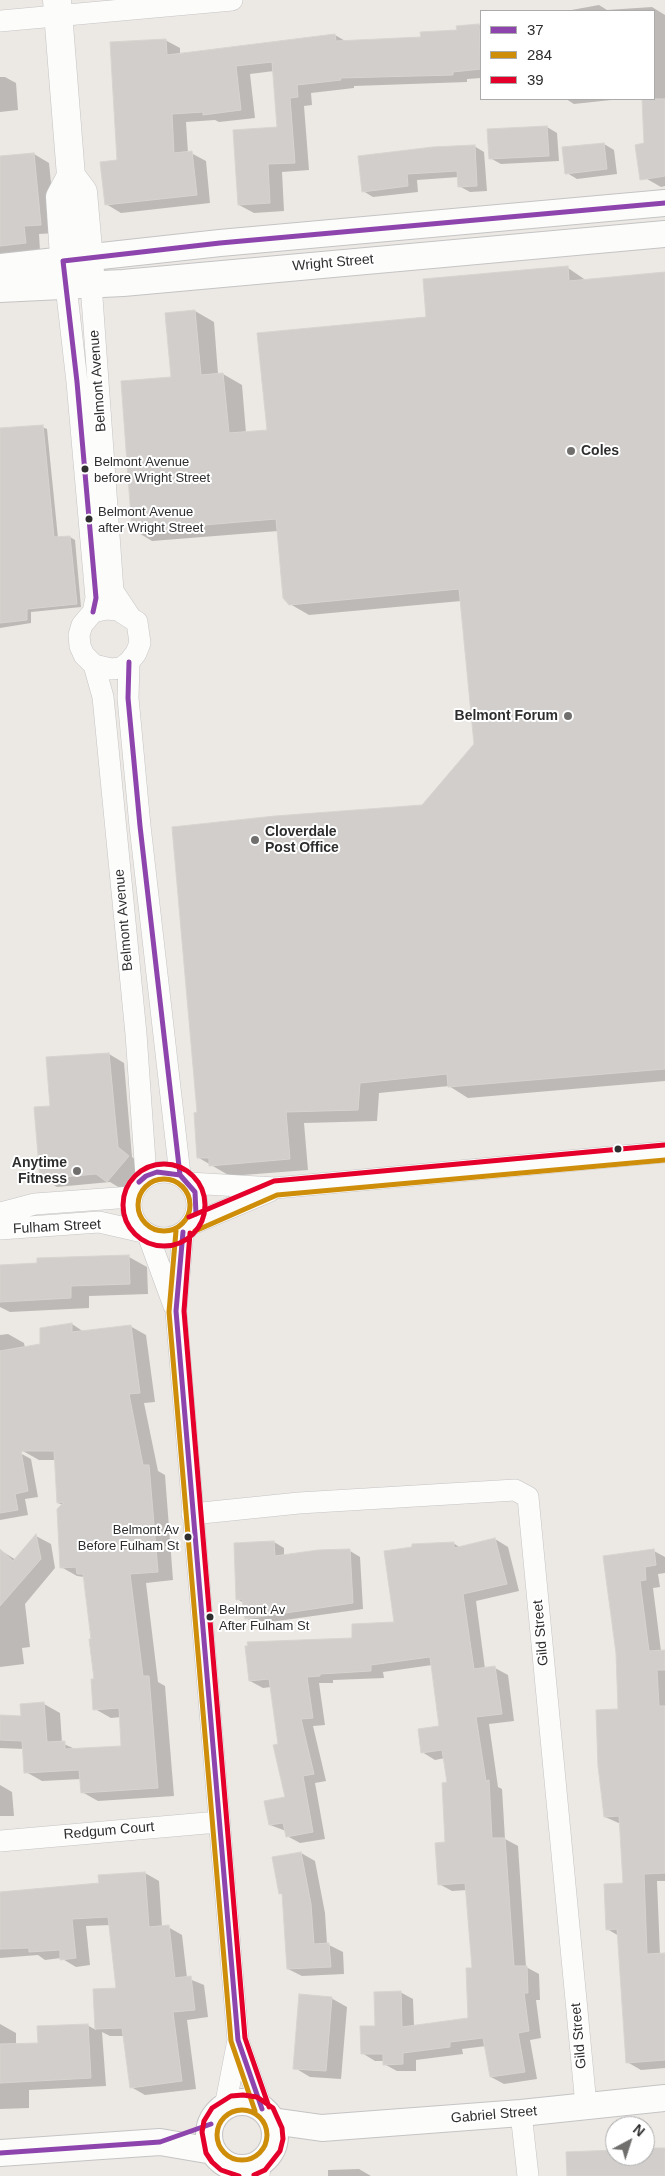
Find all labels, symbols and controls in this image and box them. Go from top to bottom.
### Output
legend [480,10,655,100]
text: 37 [527,21,544,38]
text: 284 [527,46,552,63]
text: 39 [527,71,544,88]
street label: Wright Street [292,251,374,275]
street label: Belmont Avenue [86,329,110,433]
place label: Coles [581,443,619,459]
marker: Coles [565,445,577,457]
place label: Belmont Avenue before Wright Street [94,454,210,485]
marker: Belmont Avenue before Wright Street [80,464,90,474]
place label: Belmont Avenue after Wright Street [98,504,203,535]
marker: Belmont Avenue after Wright Street [84,514,94,524]
place label: Belmont Forum [455,708,558,724]
marker: Belmont Forum [562,710,574,722]
place label: Cloverdale Post Office [265,824,339,856]
marker: Cloverdale Post Office [249,834,261,846]
street label: Belmont Avenue [111,868,137,972]
unlabelled marker [613,1144,623,1154]
place label: Anytime Fitness [12,1155,67,1188]
marker: Anytime Fitness [71,1165,83,1177]
street label: Fulham Street [13,1216,101,1238]
place label: Belmont Av Before Fulham St [78,1522,179,1553]
marker: Belmont Av Before Fulham St [183,1532,193,1542]
street label: Gild Street [530,1599,552,1667]
place label: Belmont Av After Fulham St [219,1602,309,1633]
marker: Belmont Av After Fulham St [205,1612,215,1622]
street label: Redgum Court [63,1819,155,1843]
street label: Gild Street [568,2002,590,2070]
street label: Gabriel Street [450,2103,538,2127]
north arrow [605,2116,655,2166]
text: N [630,2121,648,2140]

